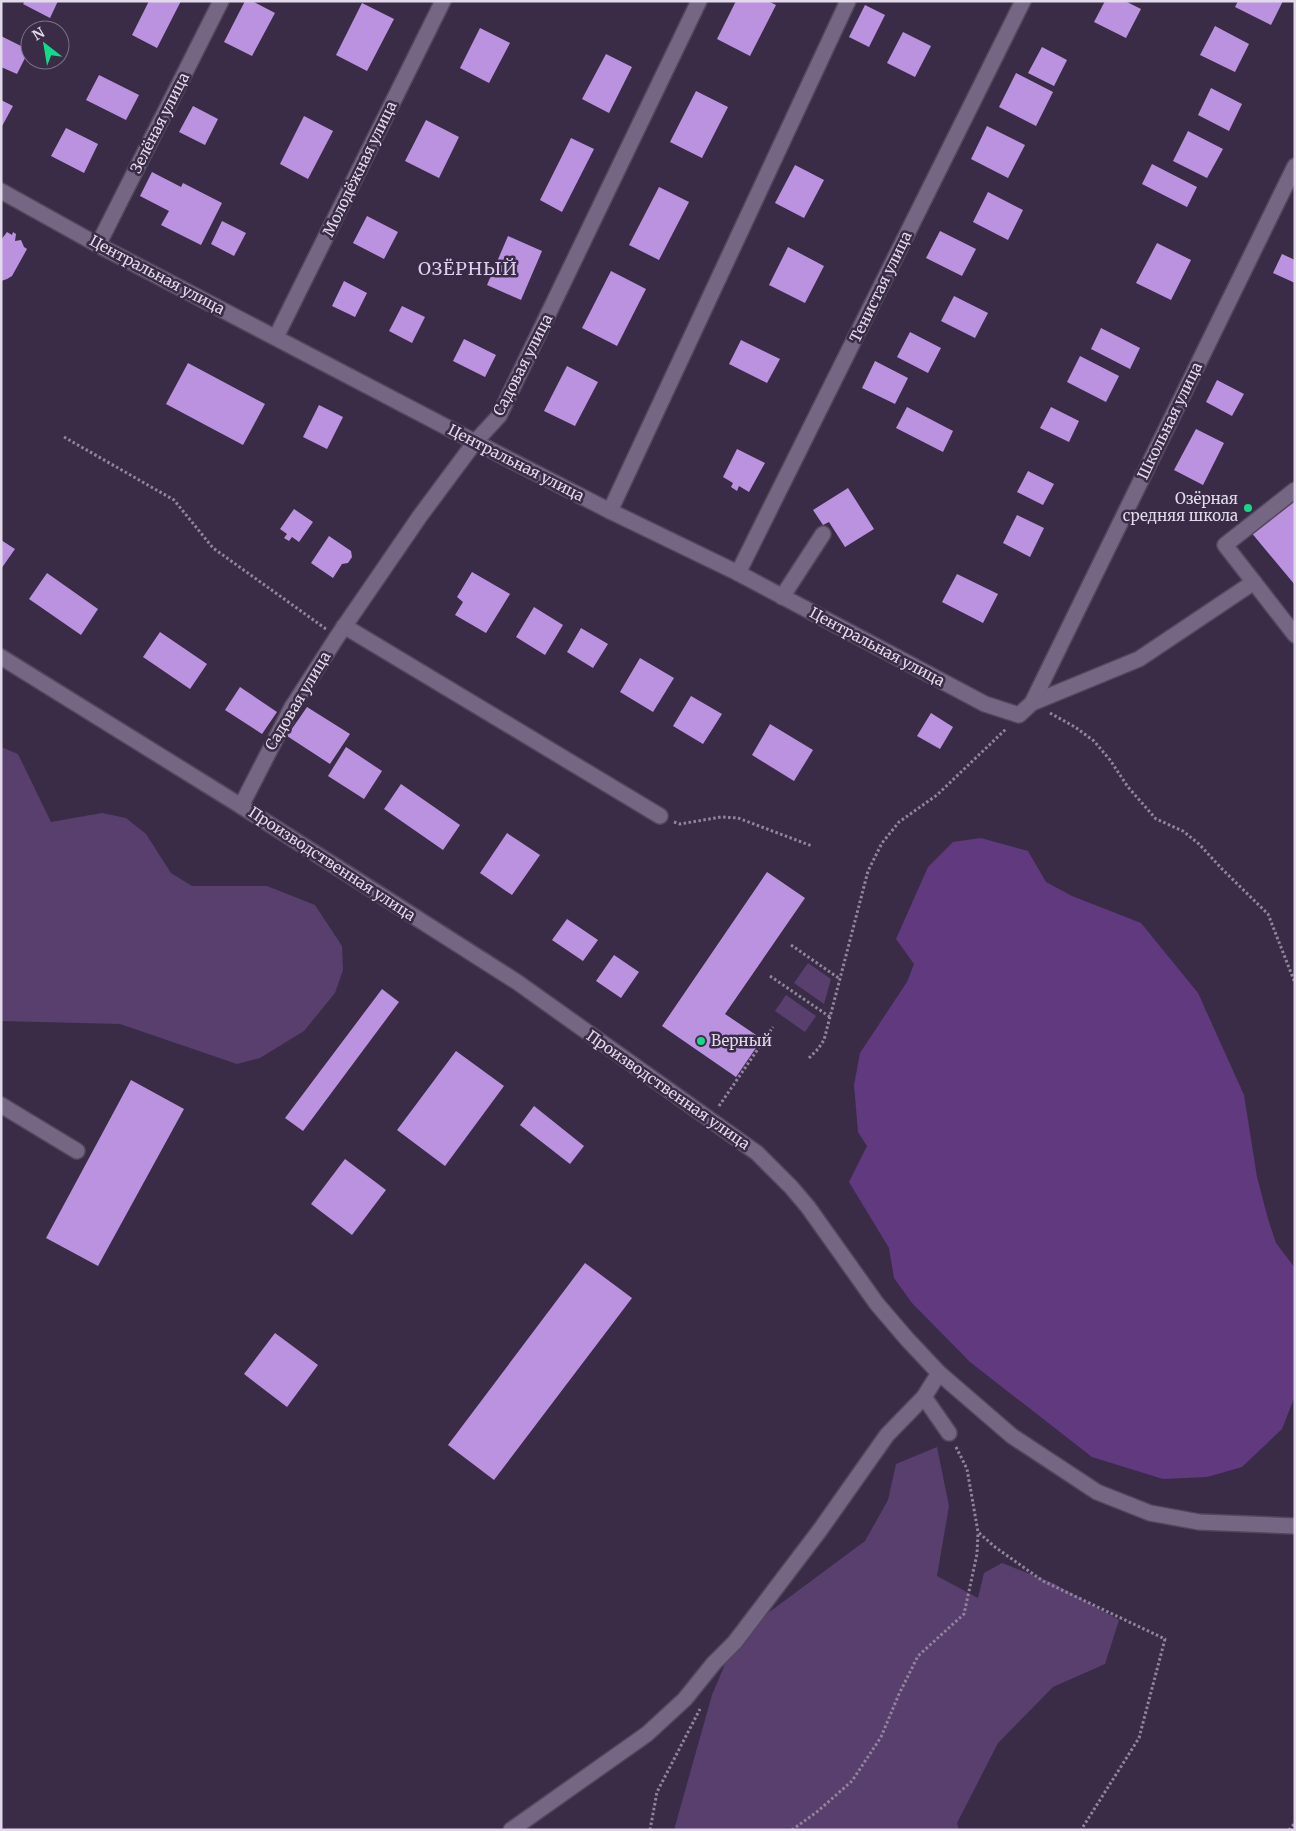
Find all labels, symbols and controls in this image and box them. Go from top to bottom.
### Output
north arrow [20,20,70,70]
text: N [29,23,48,44]
street label: Зелёная улица [126,69,193,176]
street label: Молодёжная улица [319,98,401,240]
street label: Тенистая улица [845,228,916,346]
street label: Центральная улица [86,231,228,318]
district label: ОЗЁРНЫЙ [418,257,518,280]
street label: Садовая улица [489,311,556,419]
street label: Школьная улица [1133,359,1206,483]
street label: Центральная улица [445,420,588,505]
place label: Озёрная средняя школа [1123,489,1238,525]
marker: Озёрная средняя школа [1242,502,1254,514]
street label: Центральная улица [806,603,948,690]
street label: Садовая улица [261,648,334,753]
street label: Производственная улица [245,803,419,925]
street label: Производственная улица [583,1026,754,1153]
place label: Верный [711,1031,772,1050]
marker: Верный [695,1035,707,1047]

